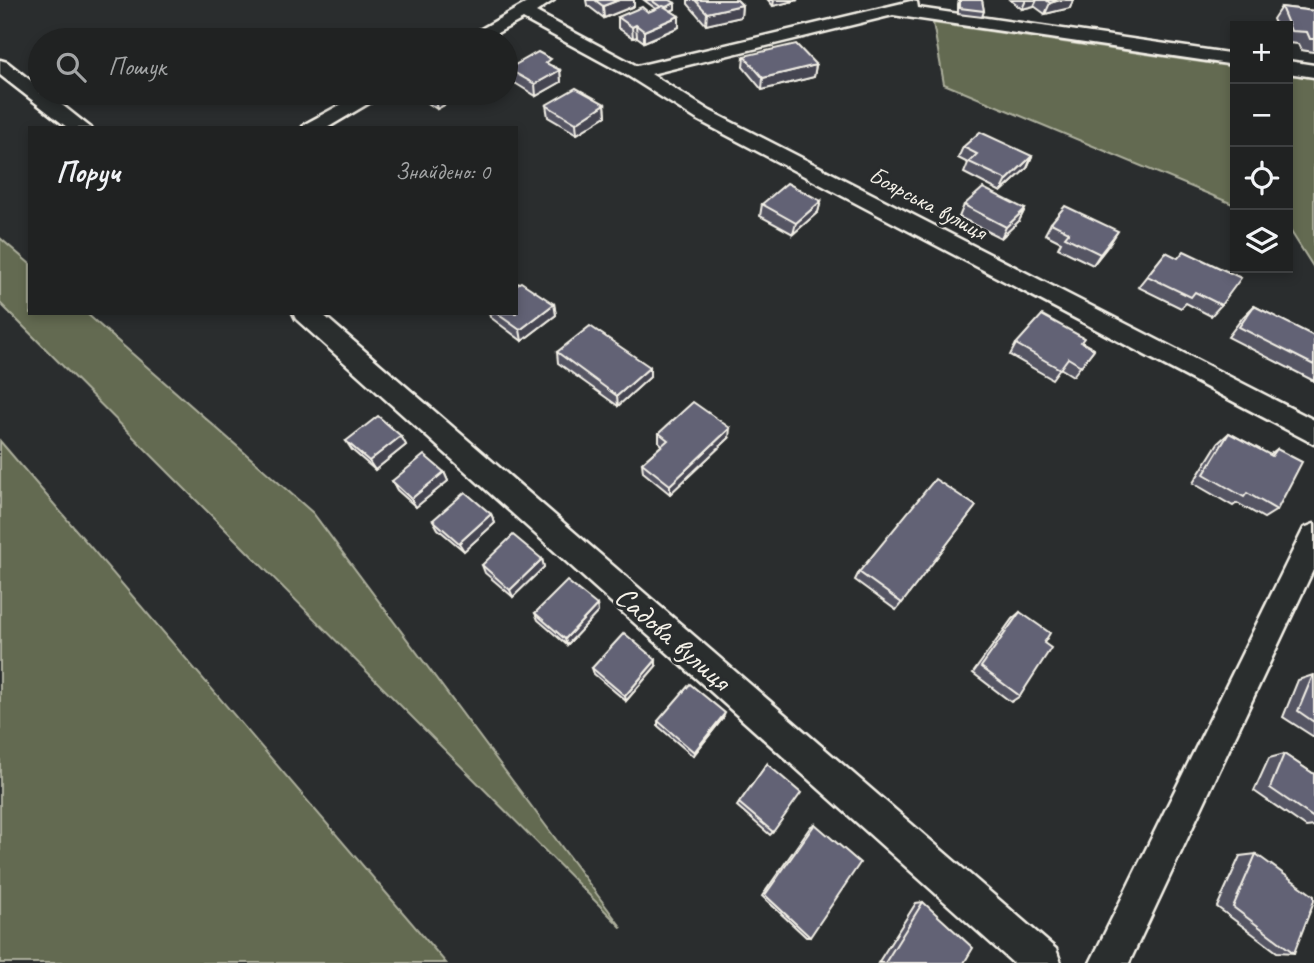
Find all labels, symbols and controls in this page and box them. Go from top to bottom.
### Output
map controls [1230,21,1293,273]
button: + [1230,21,1293,84]
search box [28,28,518,105]
icon: search [52,48,90,86]
text: Пошук [108,50,166,83]
button: − [1230,84,1293,147]
button: locate [1230,147,1293,210]
text: Поруч [56,153,120,191]
text: Знайдено: 0 [395,157,490,186]
street label: Боярська вулиця [864,159,994,247]
button: layers [1230,210,1293,273]
street label: Садова вулиця [607,577,741,701]

